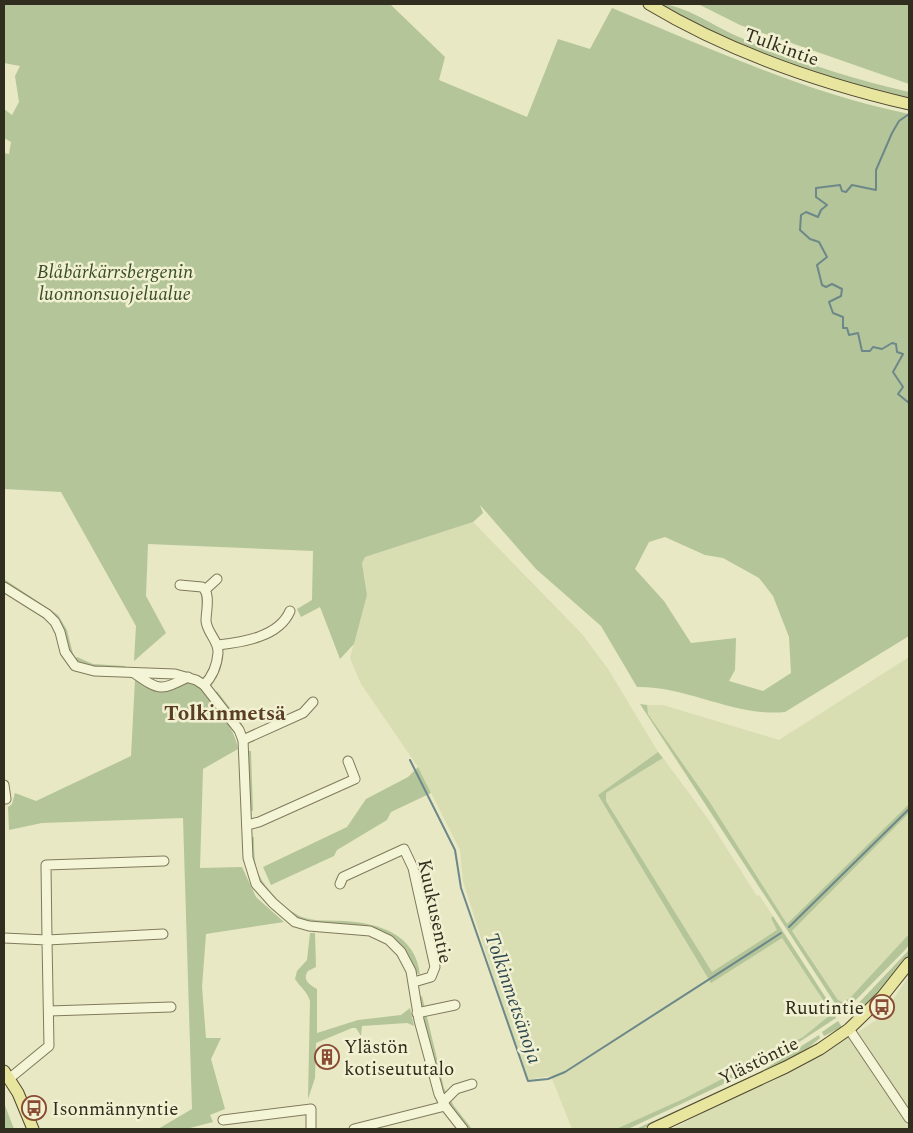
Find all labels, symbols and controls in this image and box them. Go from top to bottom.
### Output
street label: Tulkintie [740,20,823,74]
park label: Blåbärkärrsbergenin luonnonsuojelualue [37,258,193,309]
district label: Tolkinmetsä [164,698,286,730]
street label: Kuukusentie [409,857,460,966]
water label: Tolkinmetsänoja [477,929,550,1068]
place label: Ruutintie [785,994,864,1023]
bus stop icon: Ruutintie [869,994,895,1020]
street label: Ylästöntie [714,1029,804,1093]
place label: Ylästön kotiseututalo [344,1033,454,1084]
building icon: Ylästön kotiseututalo [314,1044,340,1070]
bus stop icon: Isonmännyntie [21,1095,47,1121]
place label: Isonmännyntie [52,1095,178,1124]

